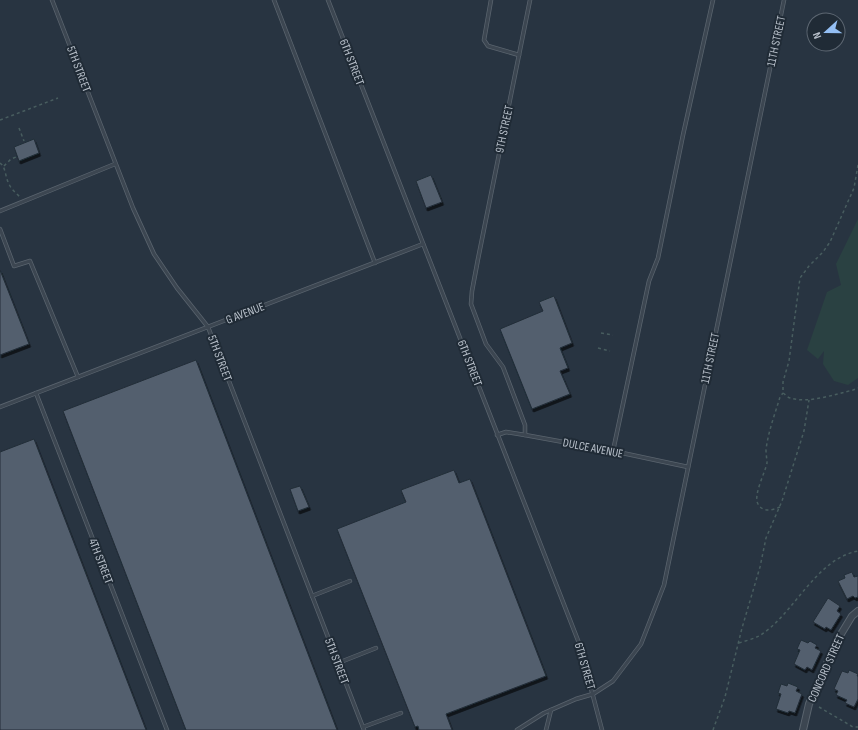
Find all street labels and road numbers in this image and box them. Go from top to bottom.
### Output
street label: 11TH STREET [764,14,789,68]
street label: 6TH STREET [336,37,367,88]
street label: 5TH STREET [63,44,94,94]
street label: 9TH STREET [492,104,517,154]
street label: G AVENUE [224,299,267,328]
street label: 11TH STREET [698,331,723,385]
street label: 5TH STREET [204,333,235,383]
street label: 6TH STREET [454,338,485,389]
street label: DULCE AVENUE [562,435,624,462]
street label: 4TH STREET [85,536,116,586]
street label: CONCORD STREET [805,632,848,705]
street label: 5TH STREET [321,636,352,686]
street label: 6TH STREET [571,641,598,692]

